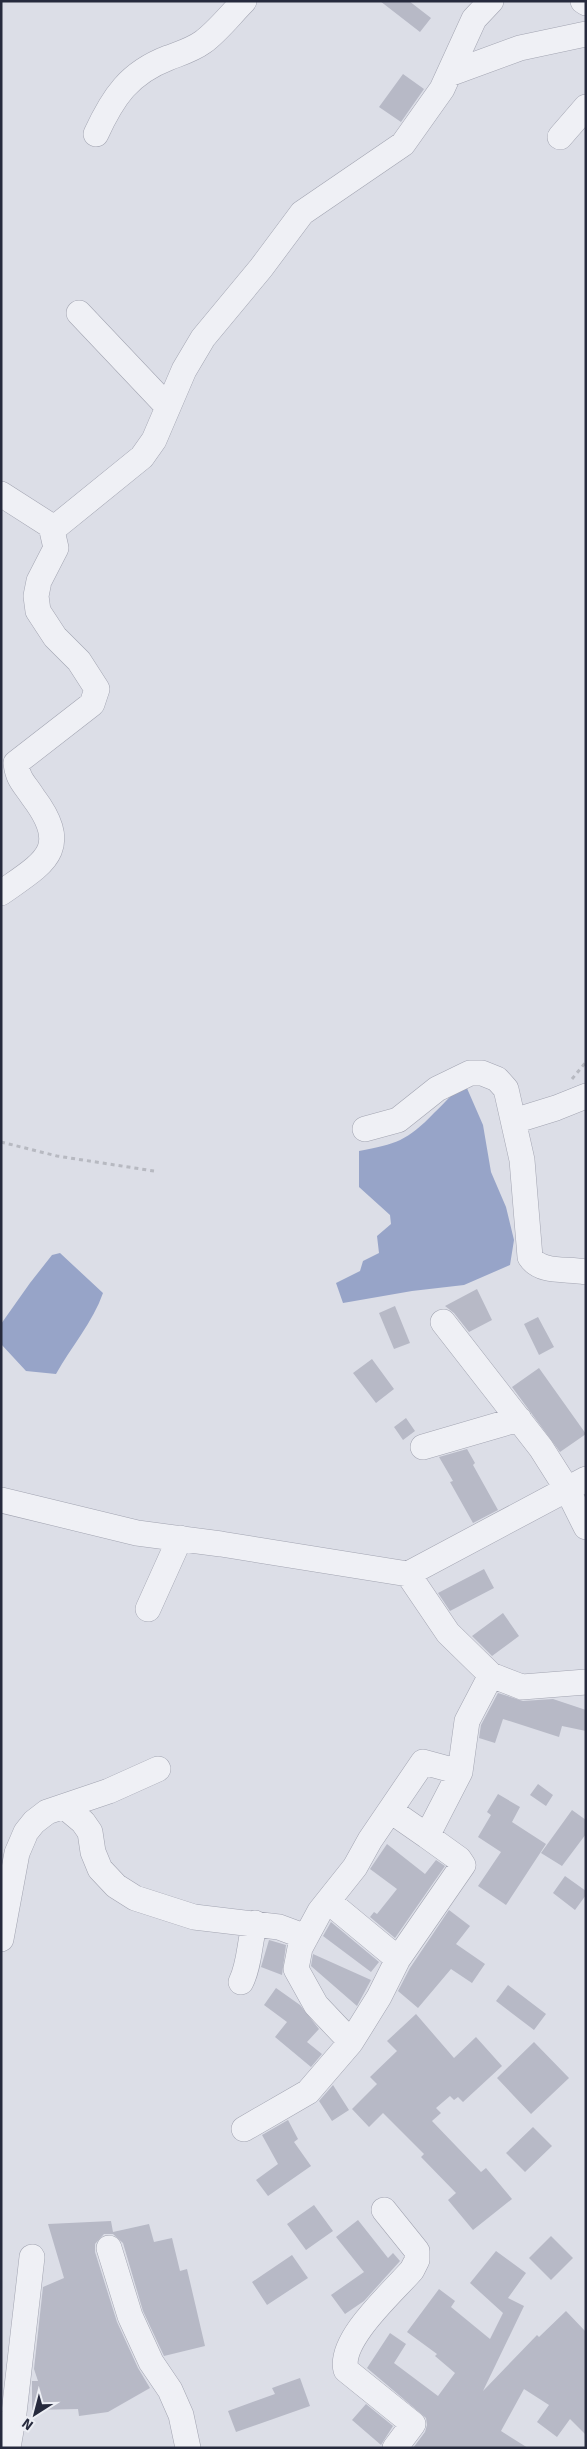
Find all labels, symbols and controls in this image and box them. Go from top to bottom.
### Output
north arrow [10,2389,60,2439]
text: N [19,2414,37,2434]

